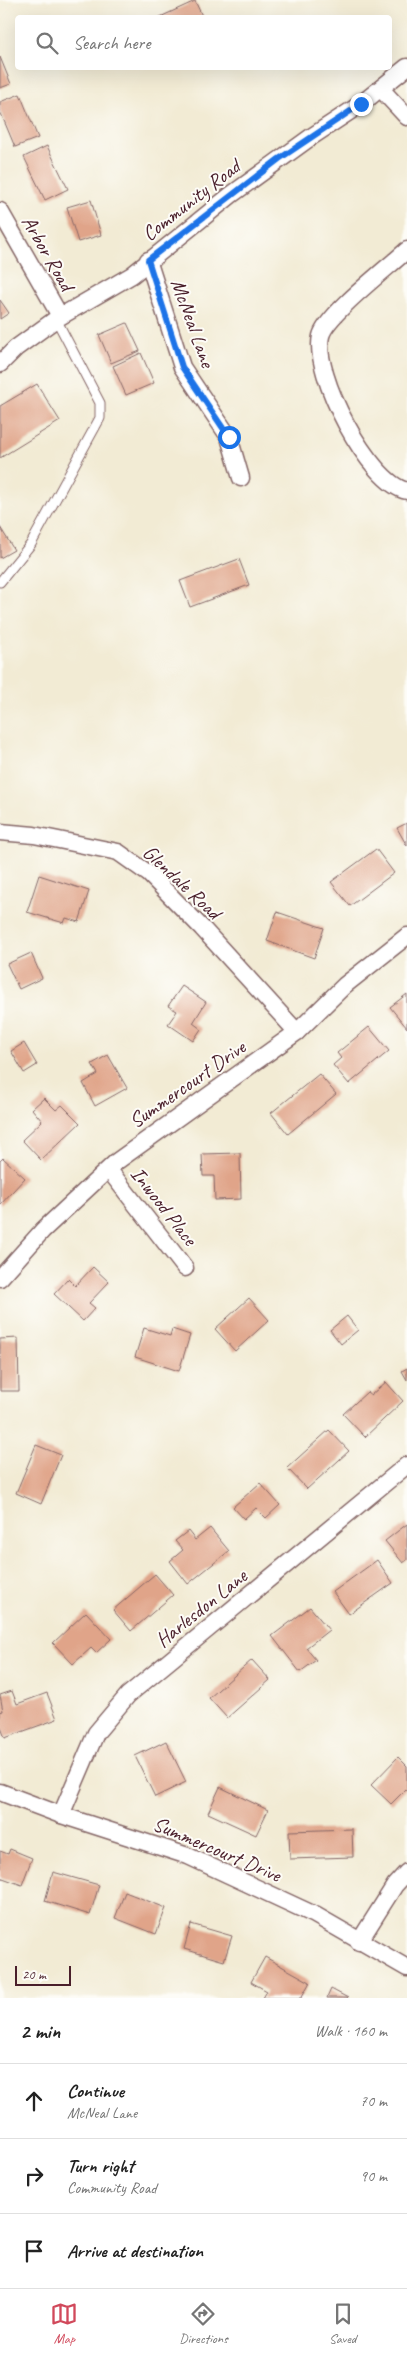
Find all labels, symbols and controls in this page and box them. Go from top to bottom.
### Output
search box [15,15,392,70]
icon: search [33,29,61,57]
text: Search here [73,31,150,55]
route end [350,93,373,116]
street label: Community Road [137,152,247,246]
street label: Arbor Road [16,211,82,298]
street label: McNeal Lane [165,275,222,373]
route start [218,426,241,449]
street label: Glendale Road [137,839,229,927]
street label: Summercourt Drive [124,1034,251,1134]
street label: Inwood Place [125,1161,204,1252]
street label: Harlesdon Lane [150,1562,253,1653]
street label: Summercourt Drive [149,1810,286,1888]
scale bar [15,1963,71,1986]
text: 20 m [22,1966,46,1983]
text: 2 min [20,2018,60,2044]
text: Walk · 160 m [315,2021,387,2041]
text: Continue [67,2079,124,2103]
icon: ahead [20,2087,48,2115]
text: 70 m [360,2091,387,2111]
text: McNeal Lane [67,2103,137,2123]
text: Turn right [67,2154,134,2178]
icon: right [20,2162,48,2190]
text: 90 m [360,2166,387,2186]
text: Community Road [67,2178,156,2198]
icon: arrive [20,2237,48,2265]
text: Arrive at destination [67,2239,203,2263]
tab: Map [50,2300,78,2347]
tab: Directions [179,2300,228,2347]
tab: Saved [329,2300,357,2347]

